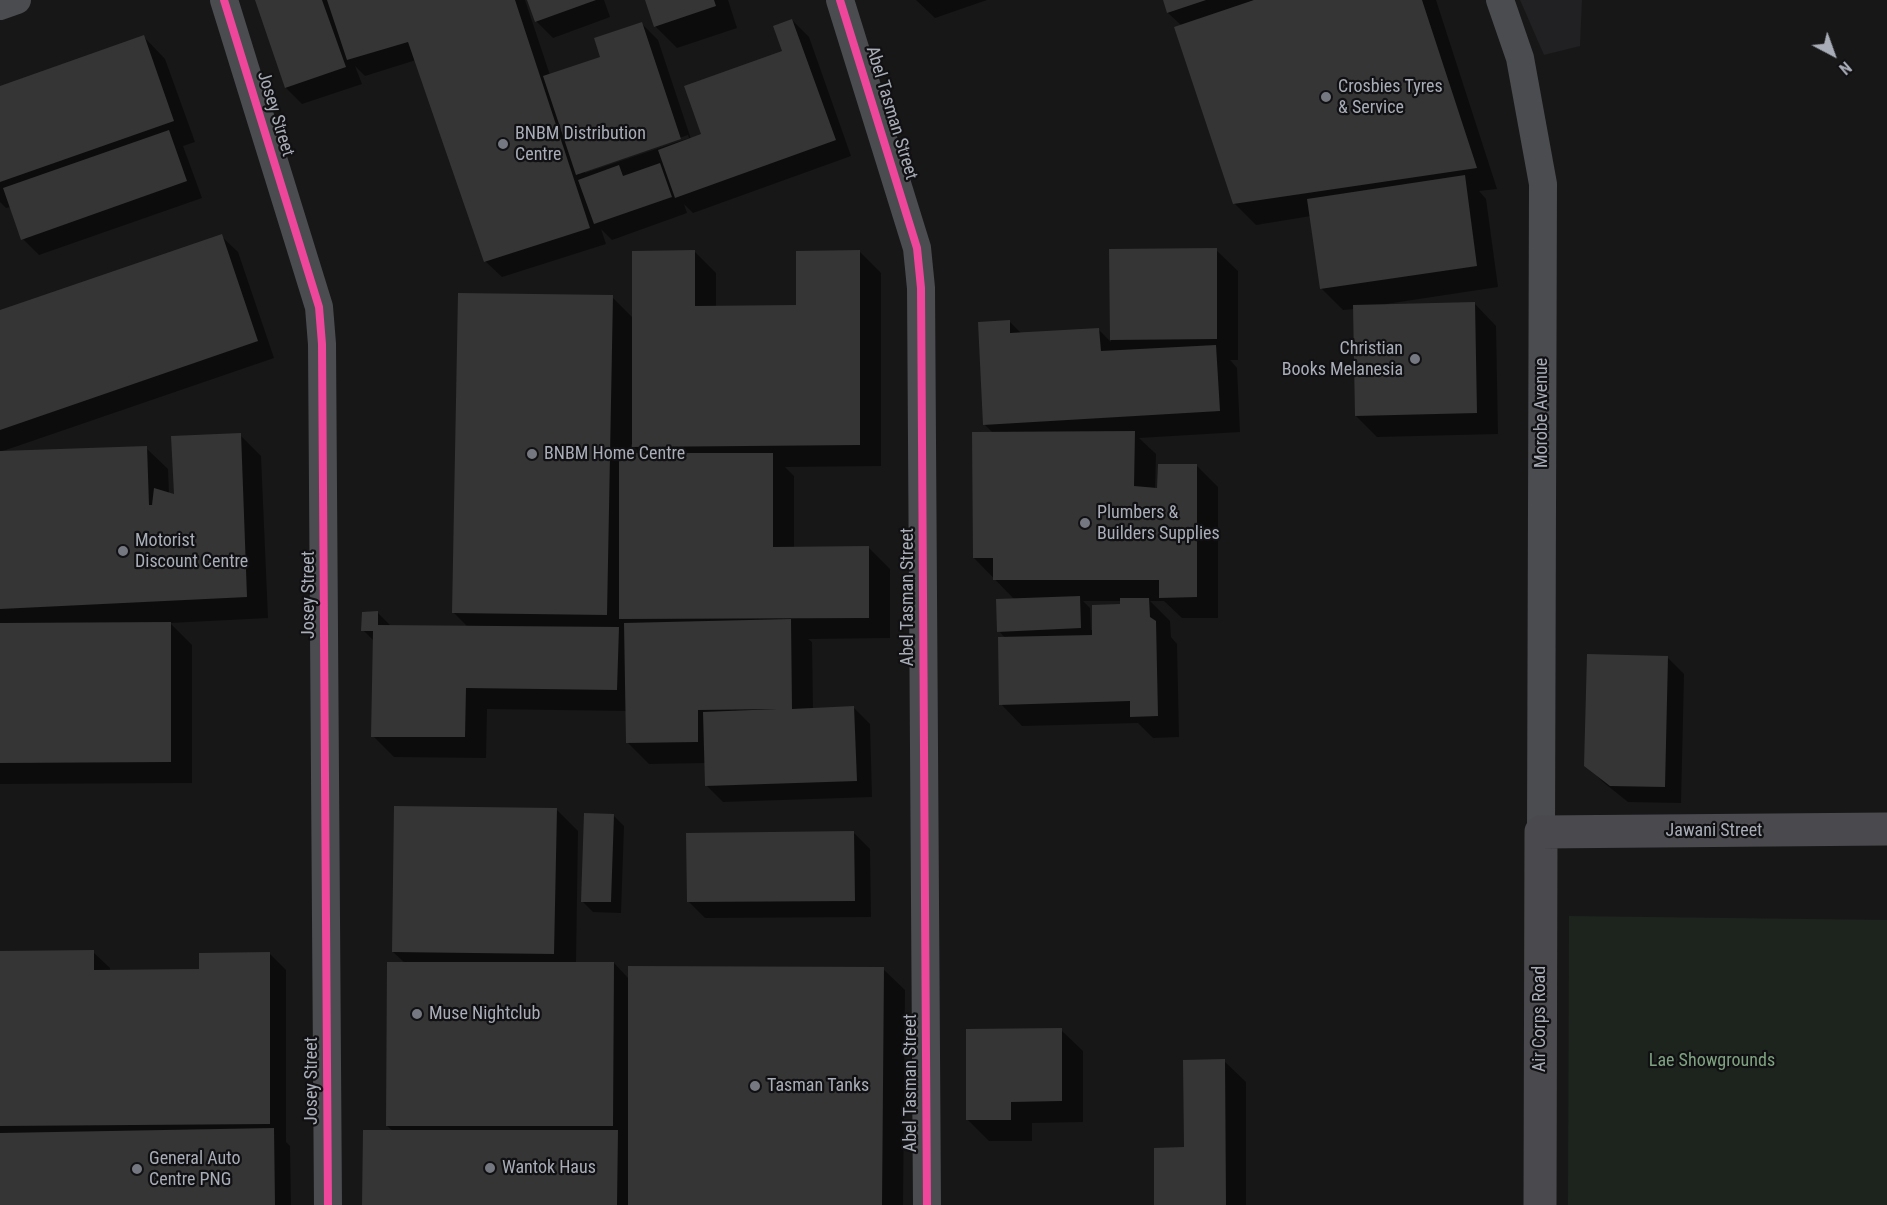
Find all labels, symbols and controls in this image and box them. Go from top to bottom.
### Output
north arrow [1803,24,1863,84]
street label: Abel Tasman Street [860,44,922,182]
text: N [1835,58,1855,78]
street label: Josey Street [252,69,298,159]
place label: Crosbies Tyres & Service [1338,76,1443,118]
marker: Crosbies Tyres & Service [1319,90,1333,104]
place label: BNBM Distribution Centre [515,123,646,166]
marker: BNBM Distribution Centre [496,137,510,151]
place label: Christian Books Melanesia [1282,338,1403,380]
marker: Christian Books Melanesia [1408,352,1422,366]
street label: Morobe Avenue [1531,358,1553,468]
place label: BNBM Home Centre [544,443,685,465]
marker: BNBM Home Centre [525,447,539,461]
place label: Plumbers & Builders Supplies [1097,502,1220,544]
marker: Plumbers & Builders Supplies [1078,516,1092,530]
street label: Abel Tasman Street [897,528,919,666]
place label: Motorist Discount Centre [135,530,248,572]
marker: Motorist Discount Centre [116,544,130,558]
street label: Josey Street [298,551,320,639]
street label: Jawani Street [1666,820,1762,842]
street label: Air Corps Road [1529,966,1551,1072]
place label: Muse Nightclub [429,1003,540,1025]
marker: Muse Nightclub [410,1007,424,1021]
street label: Abel Tasman Street [900,1014,922,1152]
street label: Josey Street [301,1037,323,1125]
park label: Lae Showgrounds [1649,1050,1775,1072]
place label: Tasman Tanks [767,1075,869,1097]
marker: Tasman Tanks [748,1079,762,1093]
place label: General Auto Centre PNG [149,1148,240,1190]
place label: Wantok Haus [502,1157,596,1179]
marker: Wantok Haus [483,1161,497,1175]
marker: General Auto Centre PNG [130,1162,144,1176]

